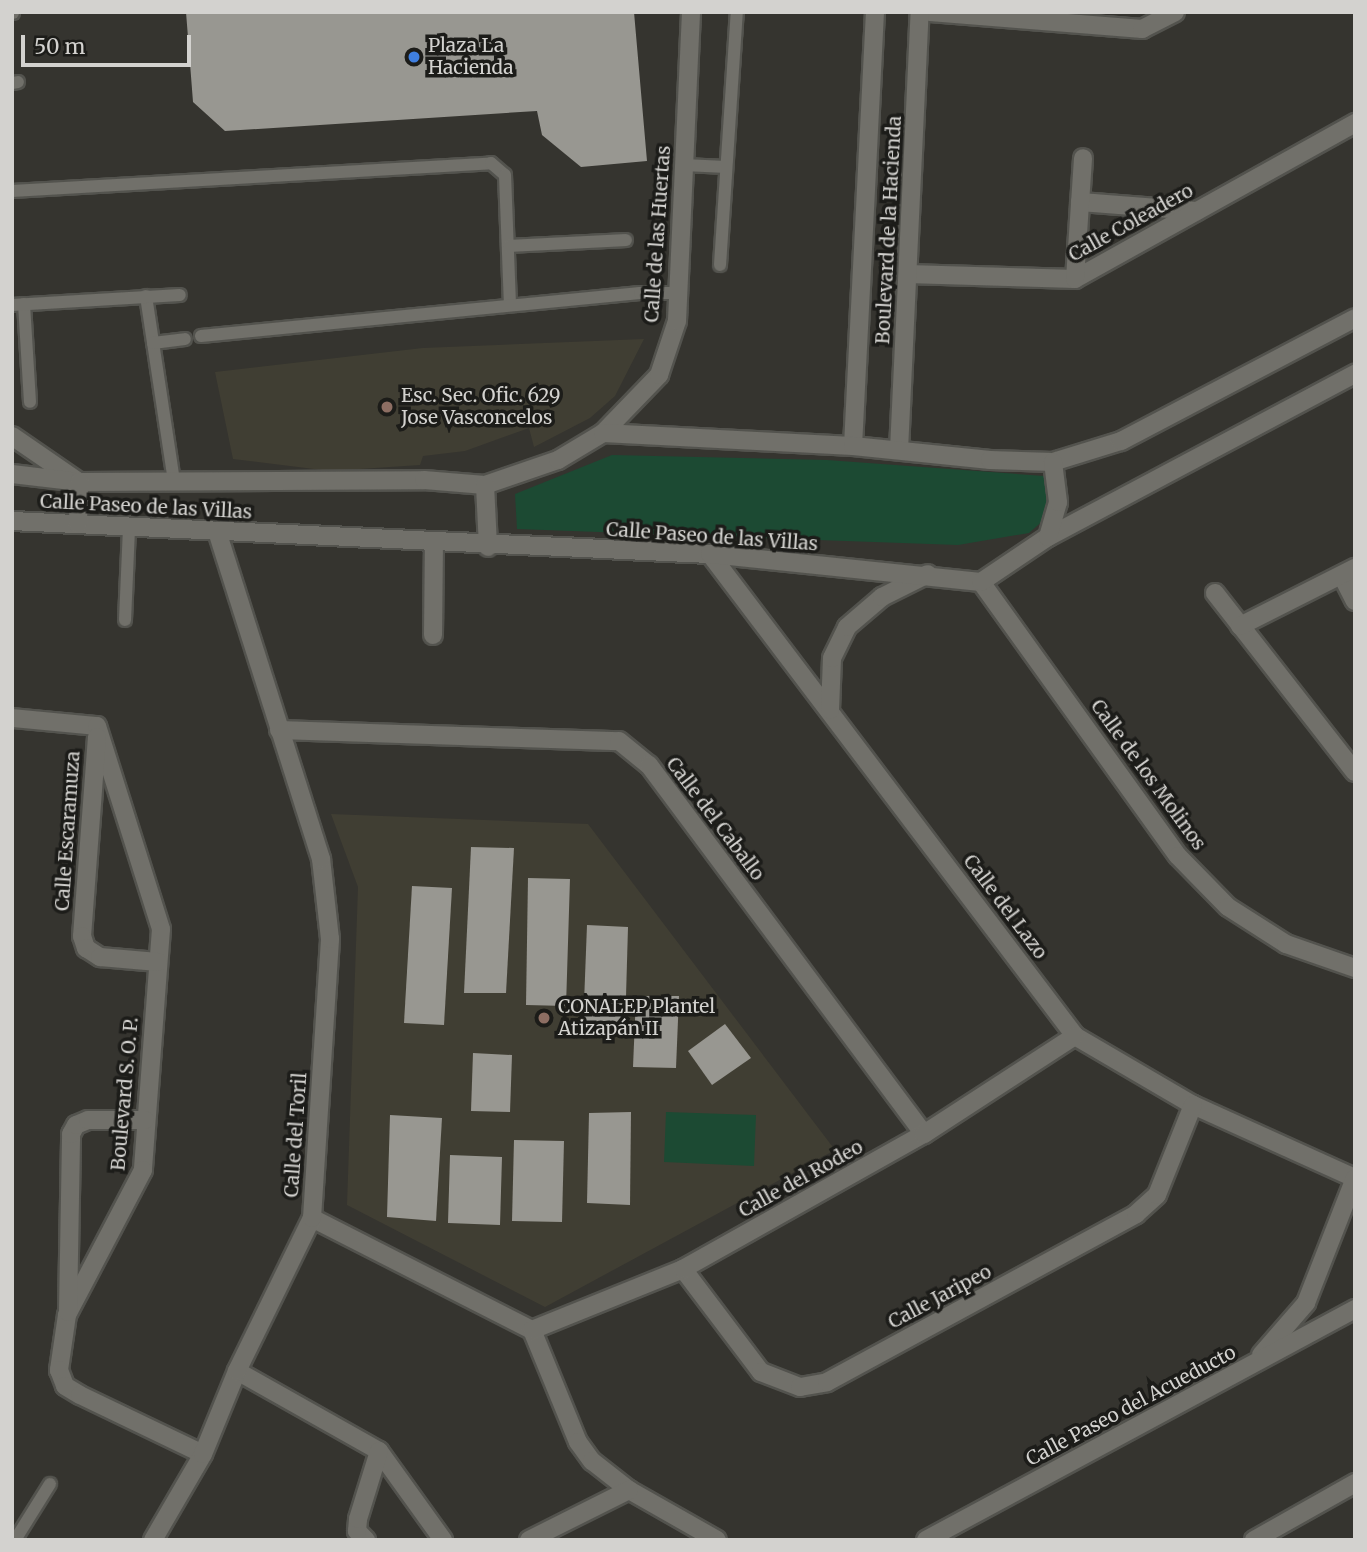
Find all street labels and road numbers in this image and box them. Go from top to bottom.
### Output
street label: Boulevard de la Hacienda [872,115,906,345]
street label: Calle de las Huertas [640,145,676,323]
street label: Calle Coleadero [1065,179,1197,267]
street label: Calle Paseo de las Villas [39,490,253,524]
street label: Calle Paseo de las Villas [605,518,819,556]
street label: Calle de los Molinos [1086,695,1210,855]
street label: Calle Escaramuza [51,750,85,912]
street label: Calle del Caballo [661,753,769,885]
street label: Calle del Lazo [958,850,1052,964]
street label: Boulevard S. O. P. [107,1016,143,1172]
street label: Calle del Toril [280,1072,312,1198]
street label: Calle del Rodeo [735,1135,867,1223]
street label: Calle Jaripeo [884,1260,996,1334]
street label: Calle Paseo del Acueducto [1022,1341,1240,1471]

